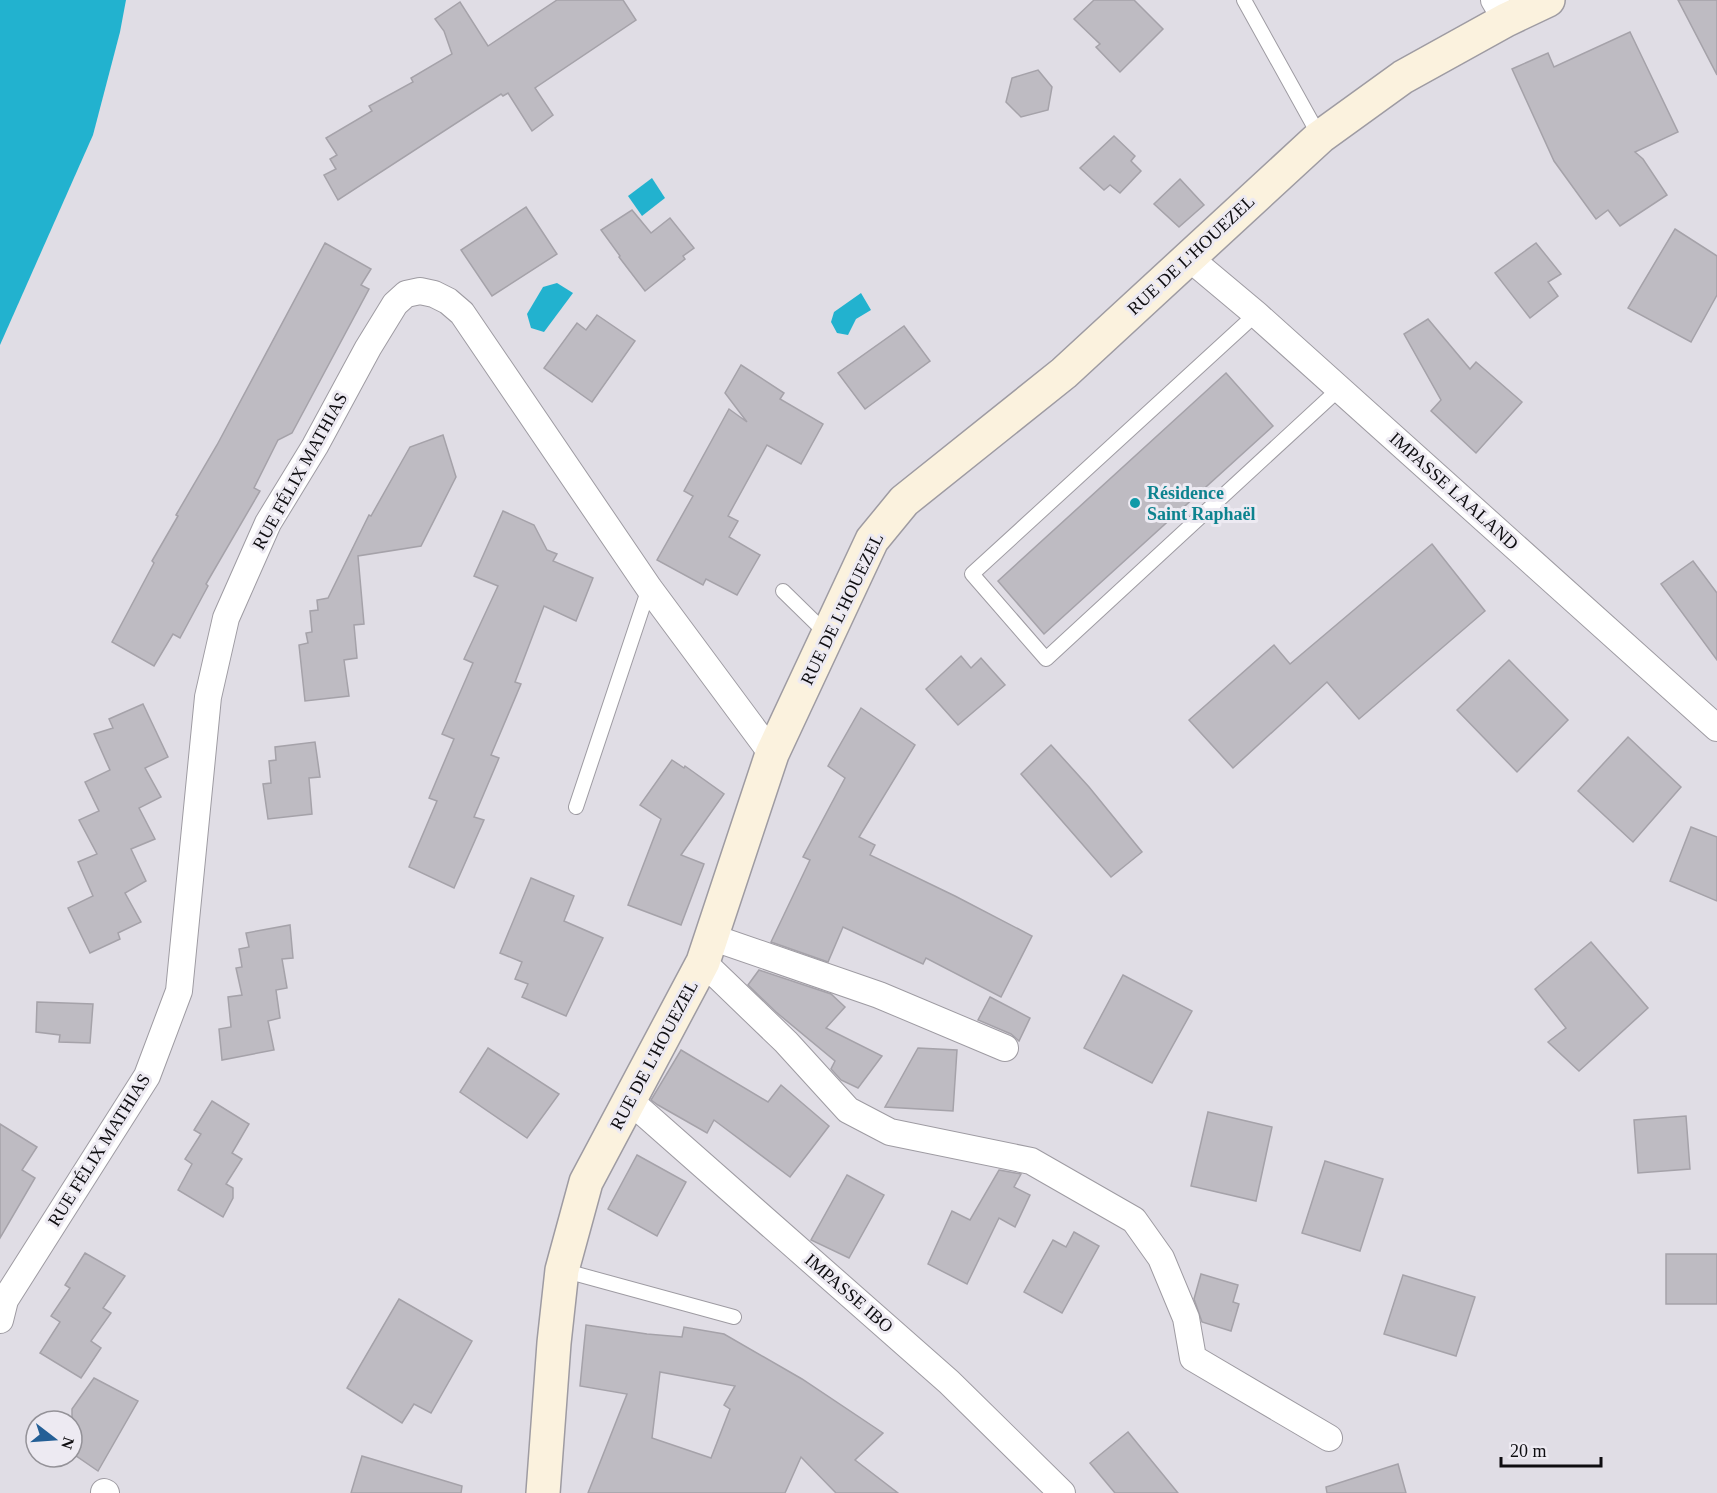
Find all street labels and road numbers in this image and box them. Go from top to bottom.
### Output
street label: RUE DE L'HOUEZEL [1123,191,1259,319]
street label: RUE FÉLIX MATHIAS [248,389,351,553]
street label: IMPASSE LAALAND [1386,428,1522,554]
street label: RUE DE L'HOUEZEL [797,530,887,688]
street label: RUE DE L'HOUEZEL [606,977,702,1133]
street label: RUE FÉLIX MATHIAS [43,1070,154,1230]
street label: IMPASSE IBO [801,1249,897,1337]

